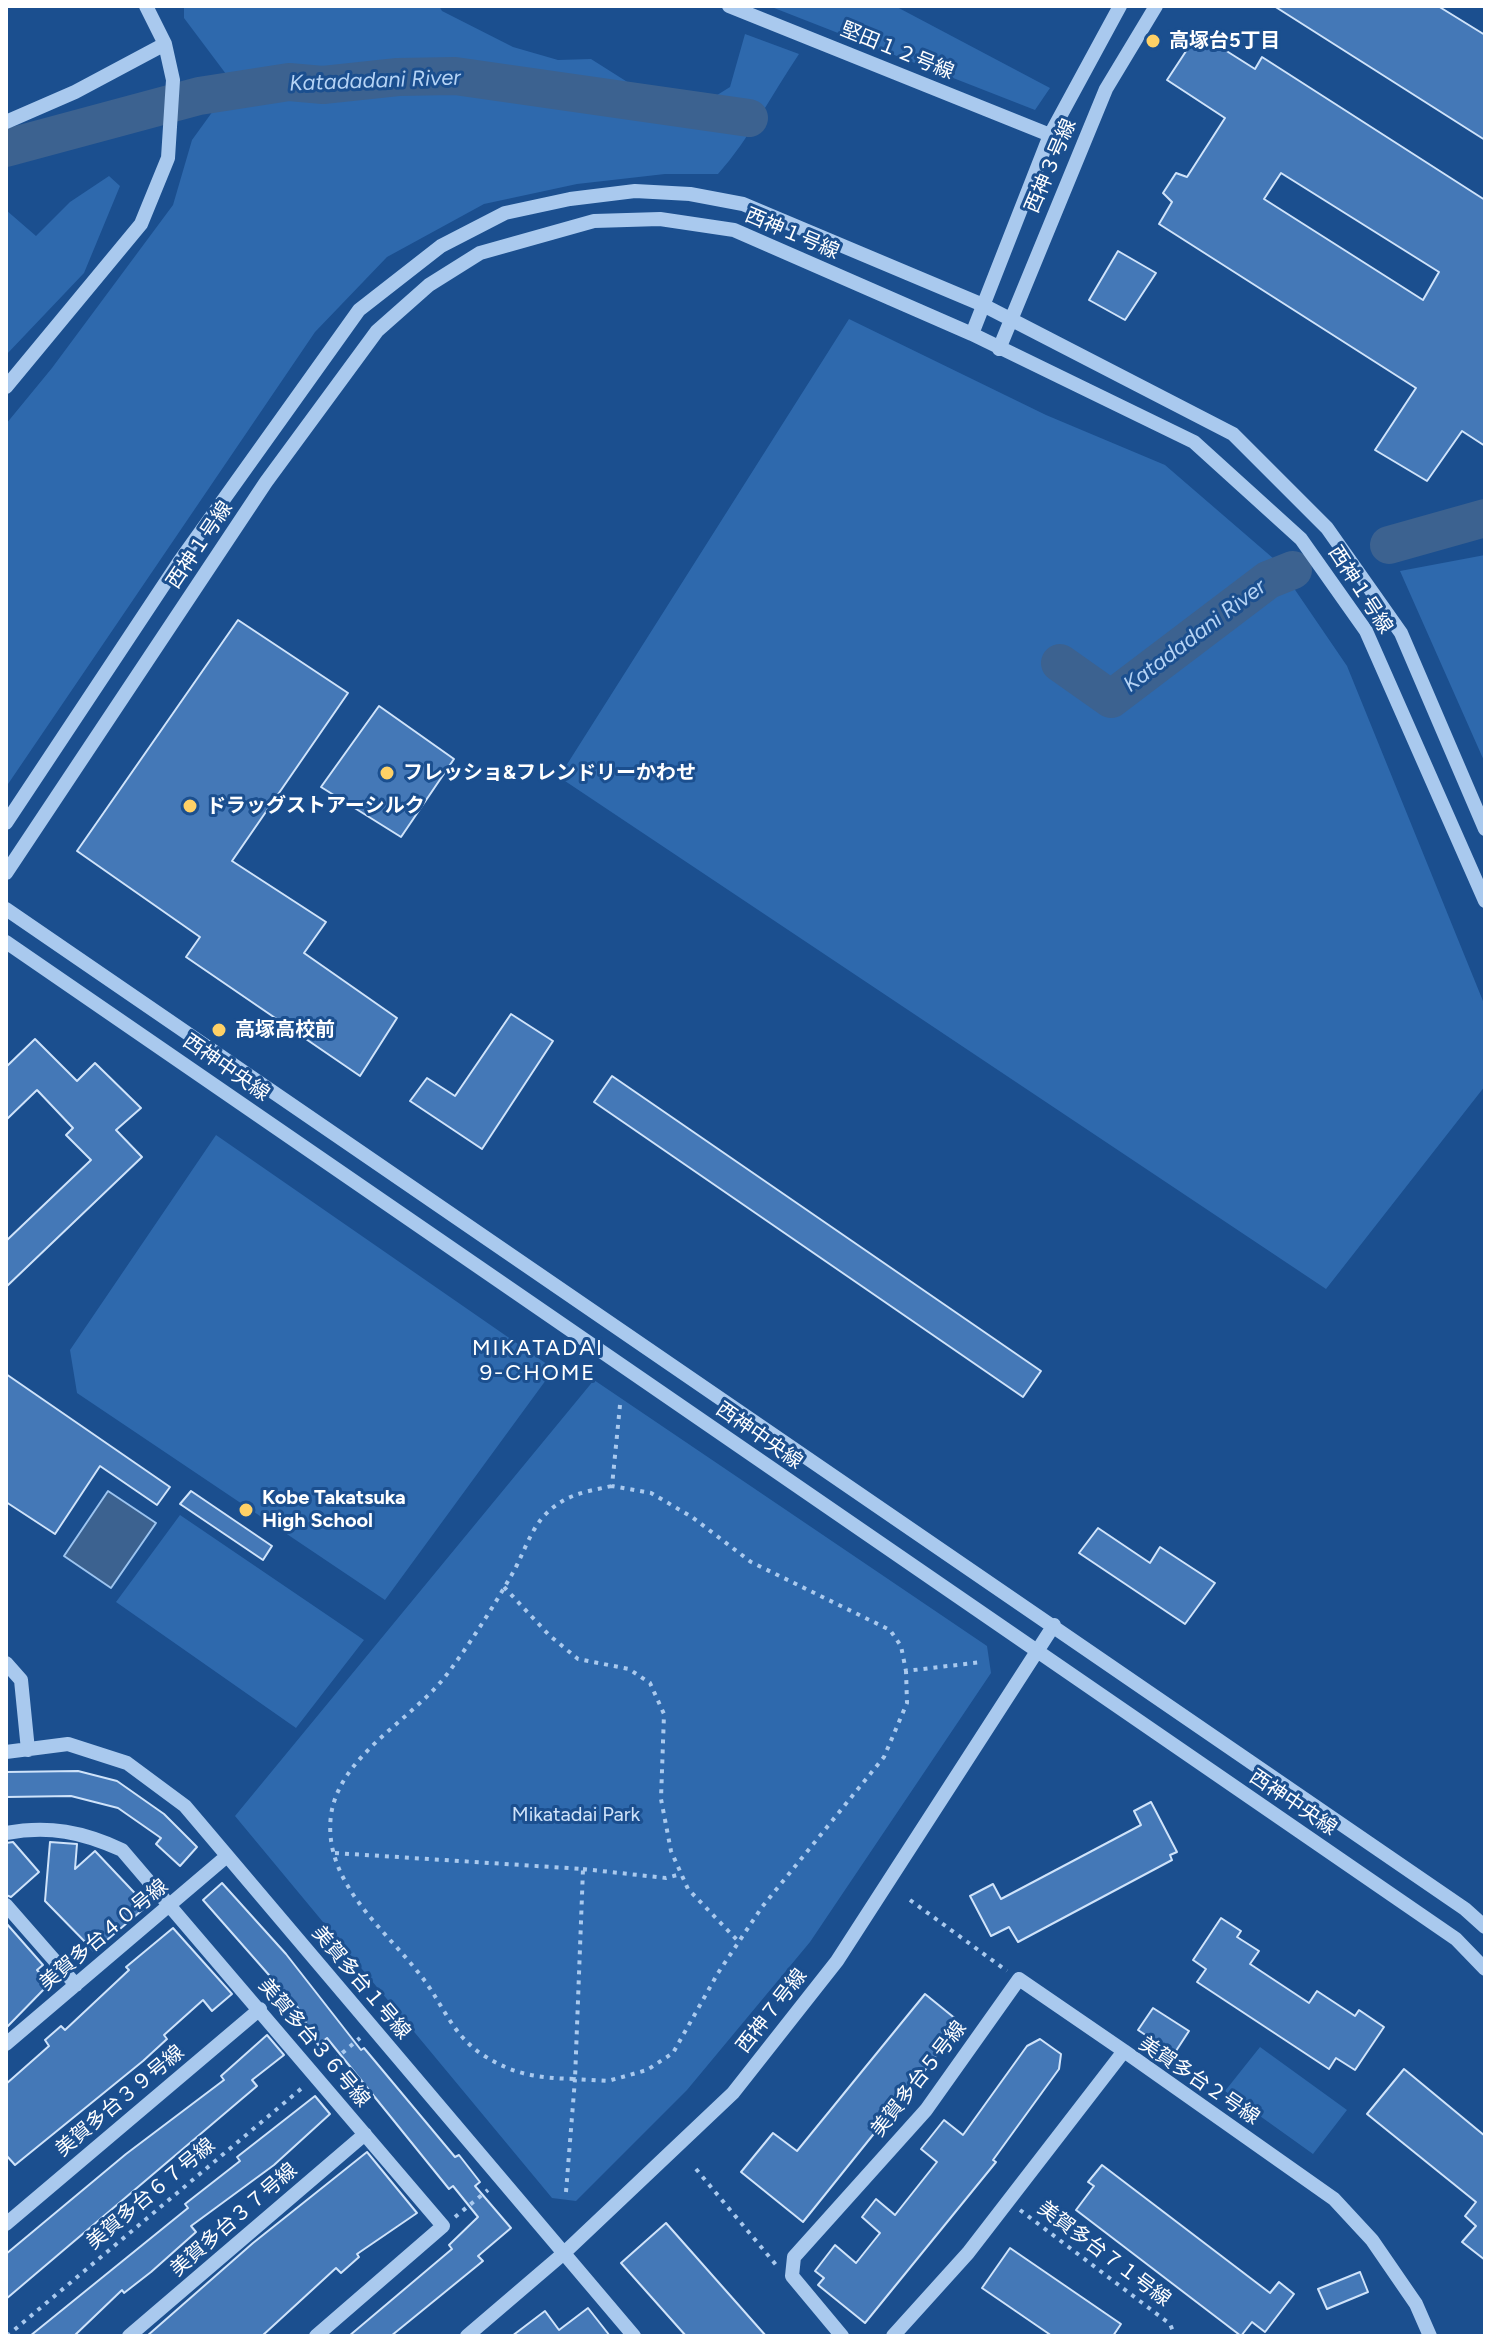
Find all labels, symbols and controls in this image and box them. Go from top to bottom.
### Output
street label: 堅田１２号線 [837,17,957,85]
place label: 高塚台5丁目 [1169,29,1281,53]
marker: 高塚台5丁目 [1144,32,1162,50]
water label: Katadadani River [289,65,461,97]
street label: 西神３号線 [1020,115,1082,217]
street label: 西神１号線 [741,203,843,265]
street label: 西神１号線 [162,497,238,593]
street label: 西神１号線 [1323,542,1397,638]
water label: Katadadani River [1119,574,1271,698]
place label: フレッショ&フレンドリーかわせ [403,761,696,785]
marker: フレッショ&フレンドリーかわせ [378,764,396,782]
place label: ドラッグストアーシルク [206,794,425,818]
marker: ドラッグストアーシルク [181,797,199,815]
place label: 高塚高校前 [235,1018,335,1042]
marker: 高塚高校前 [210,1021,228,1039]
street label: 西神中央線 [178,1029,274,1107]
district label: MIKATADAI 9-CHOME [472,1336,604,1388]
street label: 西神中央線 [711,1397,807,1475]
place label: Kobe Takatsuka High School [262,1486,406,1533]
marker: Kobe Takatsuka High School [237,1501,255,1519]
street label: 西神中央線 [1245,1765,1341,1841]
park label: Mikatadai Park [512,1803,640,1827]
street label: 美賀多台４０号線 [35,1874,173,1996]
street label: 美賀多台１号線 [307,1922,415,2044]
street label: 西神７号線 [732,1964,812,2058]
street label: 美賀多台３６号線 [253,1974,375,2112]
street label: 美賀多台５号線 [866,2016,972,2142]
street label: 美賀多台２号線 [1134,2032,1264,2130]
street label: 美賀多台３９号線 [51,2040,189,2162]
street label: 美賀多台６７号線 [82,2133,220,2255]
street label: 美賀多台３７号線 [166,2158,302,2282]
street label: 美賀多台７１号線 [1033,2196,1175,2312]

